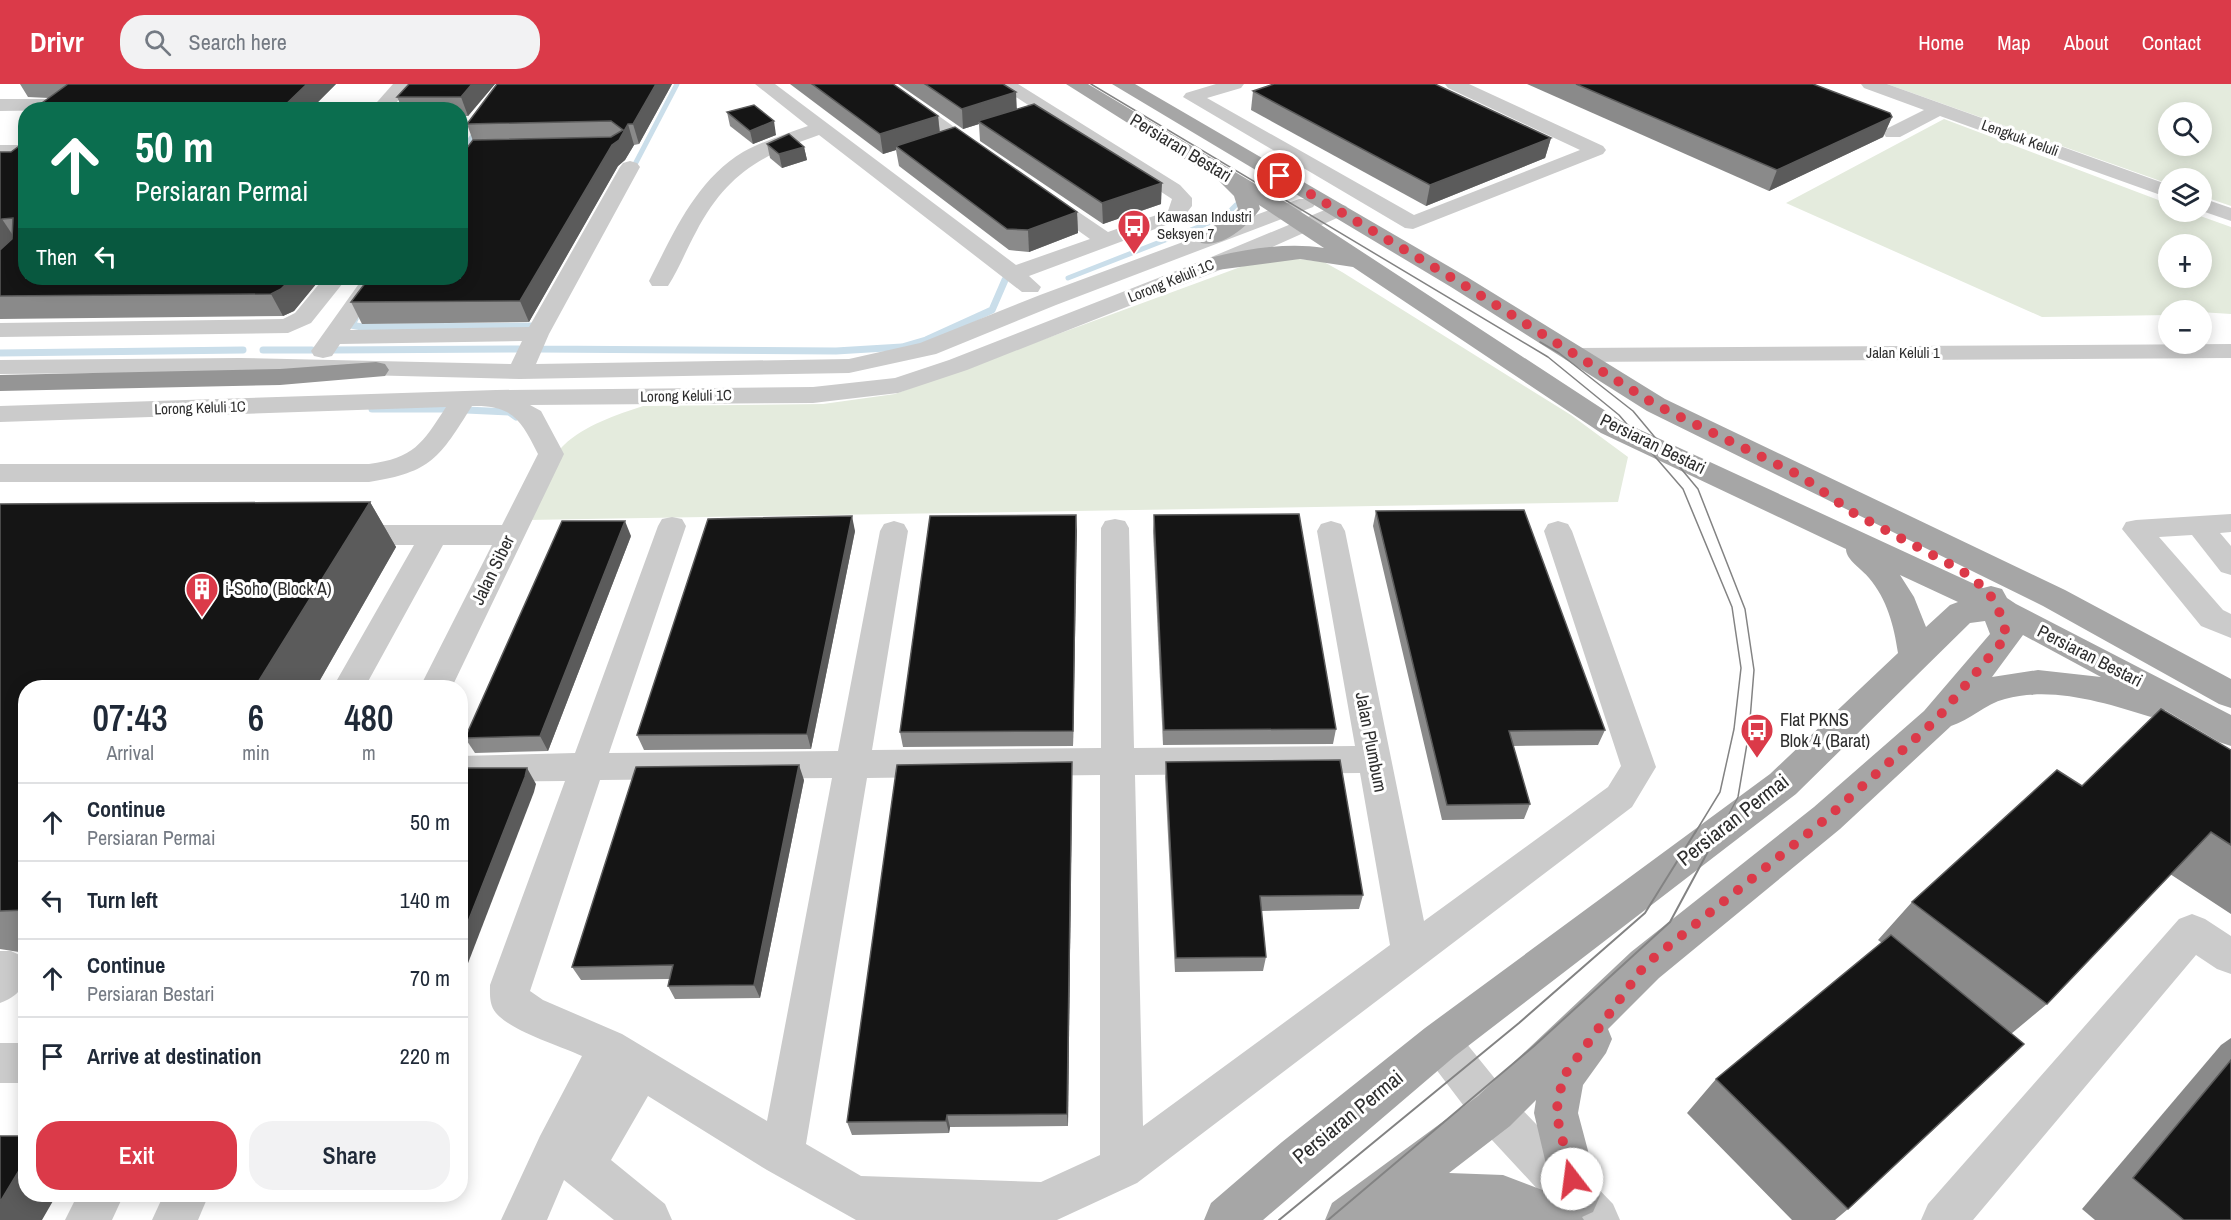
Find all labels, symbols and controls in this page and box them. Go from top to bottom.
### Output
search box [120,15,540,69]
text: Drivr [30,23,84,61]
icon: search [141,26,174,59]
text: Search here [189,27,287,57]
text: Home [1918,28,1964,57]
text: Map [1997,28,2031,57]
text: About [2064,28,2109,57]
text: Contact [2142,28,2201,57]
map controls [2158,102,2212,354]
button: search [2158,102,2212,156]
street label: Persiaran Bestari [1126,107,1237,188]
street label: Lengkuk Keluli [1979,114,2062,161]
text: 50 m [135,119,214,175]
icon: ahead [36,126,114,204]
pin [1254,150,1305,201]
icon: arrive [1263,159,1296,192]
button: layers [2158,168,2212,222]
text: Persiaran Permai [135,173,309,209]
place label: Kawasan Industri Seksyen 7 [1157,206,1252,244]
bus stop icon: Kawasan Industri Seksyen 7 [1116,208,1152,255]
button: + [2158,234,2212,288]
icon: left [89,240,122,273]
text: Then [36,242,77,272]
street label: Lorong Keluli 1C [1124,254,1217,307]
button: − [2158,300,2212,354]
street label: Jalan Keluli 1 [1866,342,1940,363]
street label: Lorong Keluli 1C [640,384,732,407]
street label: Lorong Keluli 1C [154,395,246,420]
street label: Persiaran Bestari [1596,407,1710,480]
street label: Jalan Siber [465,531,520,609]
building icon: i-Soho (Block A) [184,571,220,618]
place label: i-Soho (Block A) [225,576,332,601]
street label: Persiaran Bestari [2033,618,2147,693]
street label: Jalan Plumbum [1350,690,1393,794]
text: 07:43 [93,694,168,742]
text: 6 [248,694,264,742]
text: 480 [344,694,393,742]
place label: Flat PKNS Blok 4 (Barat) [1780,707,1870,753]
bus stop icon: Flat PKNS Blok 4 (Barat) [1739,712,1775,759]
text: Arrival [106,739,154,766]
text: min [242,739,270,766]
text: m [362,739,376,766]
street label: Persiaran Permai [1671,767,1795,873]
text: Continue [87,794,165,824]
icon: ahead [36,806,69,839]
text: 50 m [410,807,450,837]
text: Persiaran Permai [87,824,216,851]
icon: left [36,884,69,917]
text: Turn left [87,885,158,915]
text: 140 m [400,885,450,915]
text: Continue [87,950,165,980]
icon: ahead [36,962,69,995]
text: 70 m [410,963,450,993]
text: Persiaran Bestari [87,980,215,1007]
icon: arrive [36,1040,69,1073]
text: Arrive at destination [87,1041,261,1071]
text: 220 m [400,1041,450,1071]
street label: Persiaran Permai [1286,1063,1409,1170]
button: Exit [36,1121,237,1190]
button: Share [249,1121,450,1190]
position arrow [1540,1147,1604,1211]

